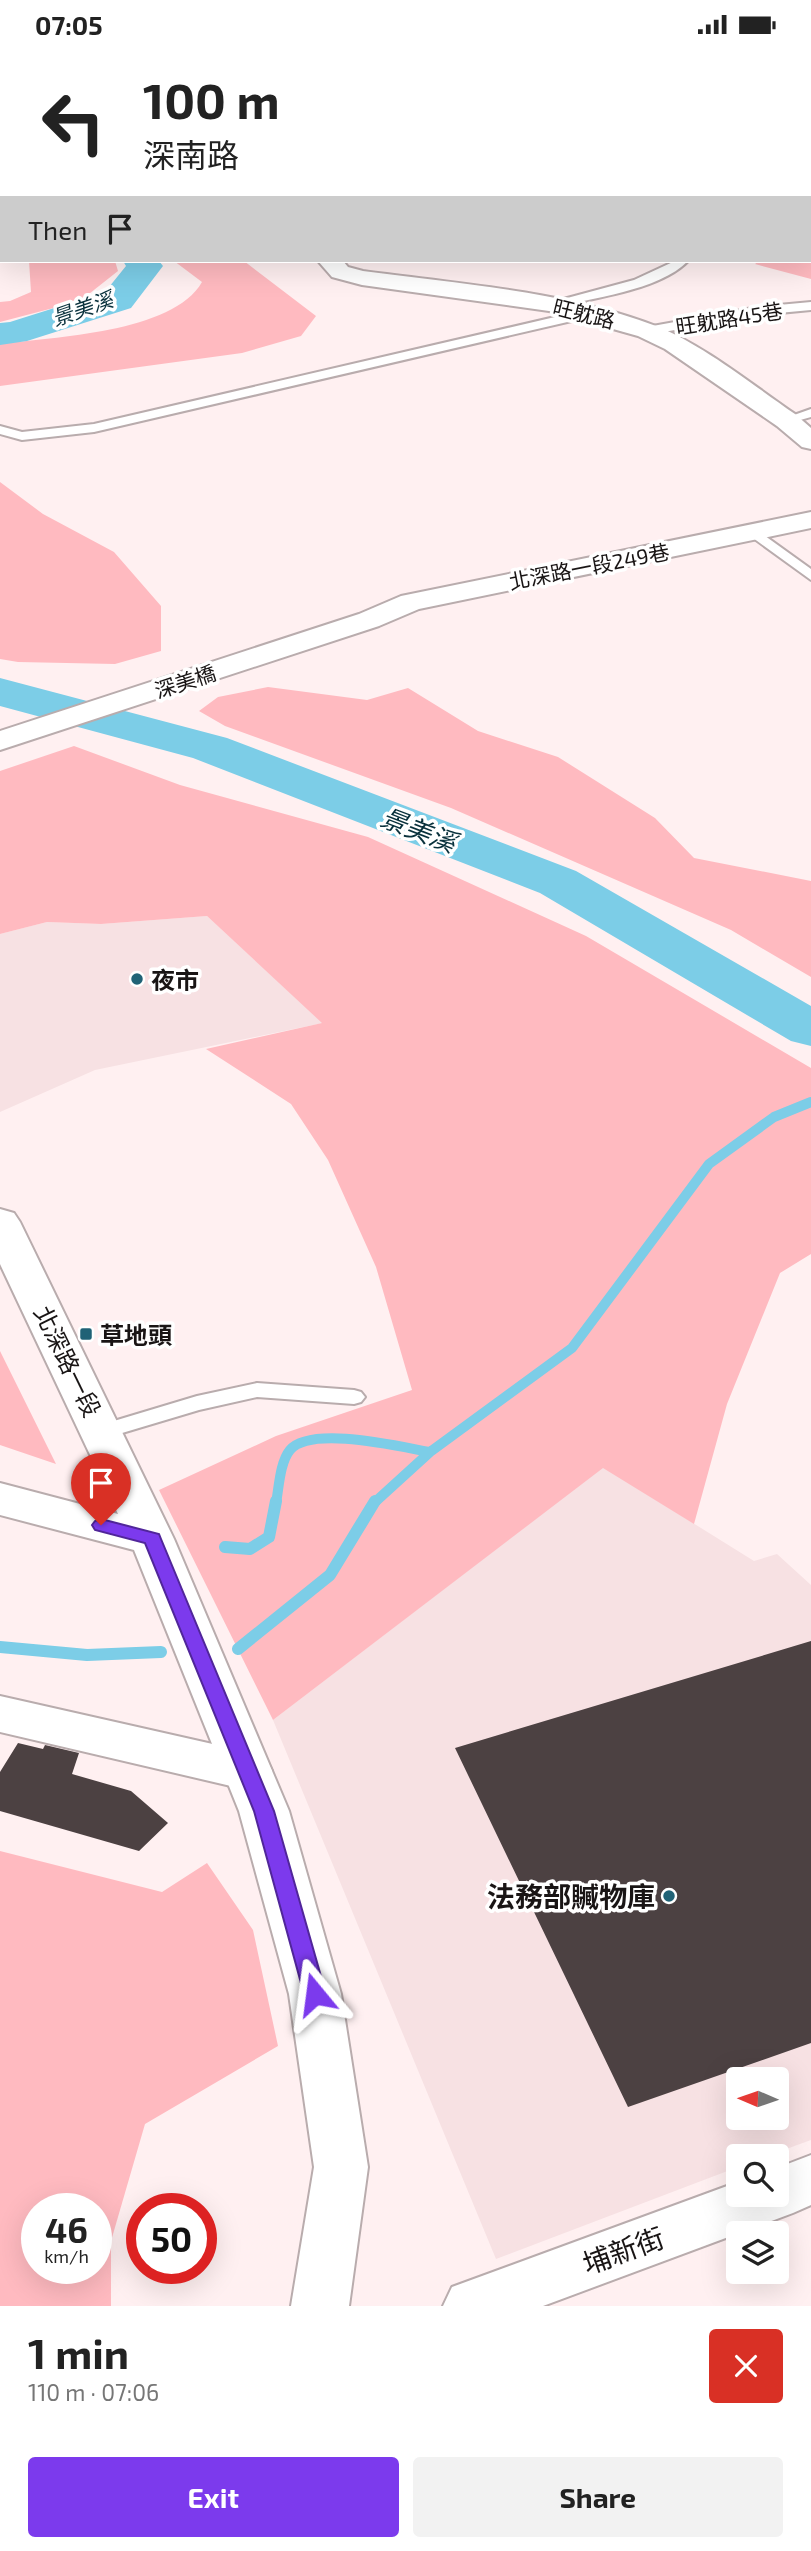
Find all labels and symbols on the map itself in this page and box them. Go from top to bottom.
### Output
water label: 景美溪 [48,285,119,330]
street label: 旺躭路 [550,293,618,333]
street label: 旺躭路45巷 [674,297,784,339]
street label: 北深路一段249巷 [507,538,671,594]
street label: 深美橋 [151,659,219,703]
water label: 景美溪 [377,801,465,859]
place label: 夜市 [151,965,199,994]
marker: 夜市 [129,971,145,987]
street label: 北深路一段 [29,1301,107,1421]
place label: 草地頭 [100,1320,172,1349]
marker: 草地頭 [78,1326,94,1342]
pin [71,1453,131,1525]
place label: 法務部贓物庫 [487,1879,655,1913]
marker: 法務部贓物庫 [661,1888,677,1904]
position arrow [278,1957,352,2031]
north arrow [726,2067,789,2130]
speed limit sign: 50 [126,2193,217,2284]
street label: 埔新街 [578,2220,668,2280]

